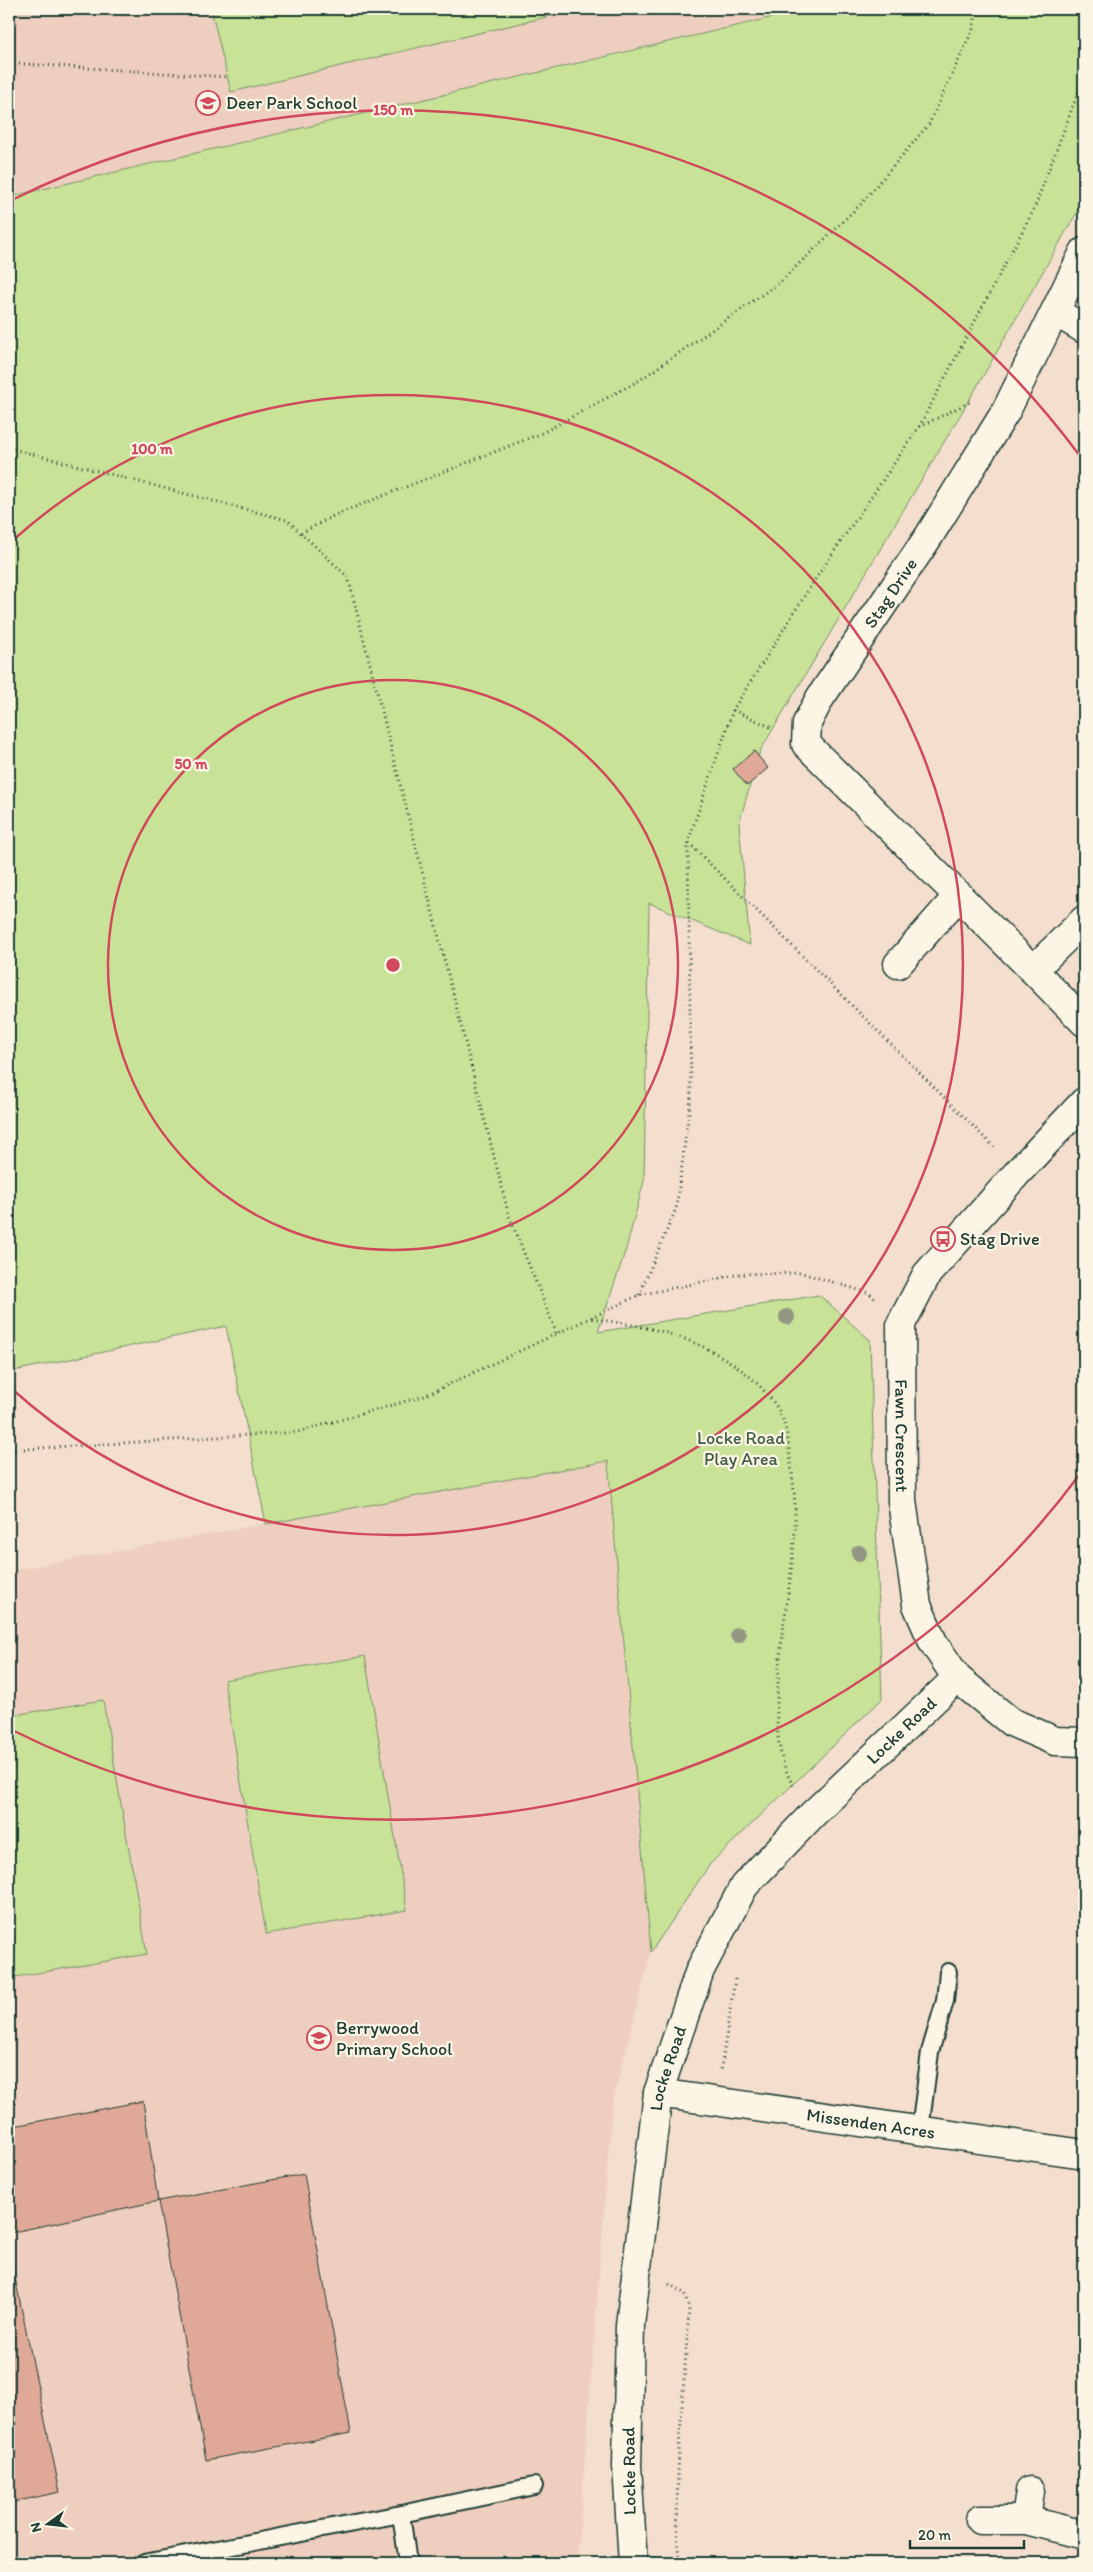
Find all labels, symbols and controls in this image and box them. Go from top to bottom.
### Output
school or university icon: Deer Park School [195,90,221,116]
place label: Deer Park School [226,92,357,114]
text: 150 m [373,101,413,119]
text: 100 m [131,440,173,458]
street label: Stag Drive [859,554,922,632]
text: 50 m [174,755,208,773]
centre of rings [384,956,402,974]
bus stop icon: Stag Drive [930,1226,956,1252]
place label: Stag Drive [960,1228,1040,1250]
street label: Fawn Crescent [890,1379,913,1493]
park label: Locke Road Play Area [697,1427,785,1470]
street label: Locke Road [862,1692,941,1769]
place label: Berrywood Primary School [336,2017,452,2060]
street label: Locke Road [645,2023,691,2112]
school or university icon: Berrywood Primary School [306,2025,332,2051]
street label: Missenden Acres [805,2103,937,2144]
street label: Locke Road [617,2427,641,2515]
north arrow [22,2500,72,2550]
scale bar [910,2517,1024,2549]
text: N [26,2520,45,2534]
text: 20 m [918,2526,952,2544]

